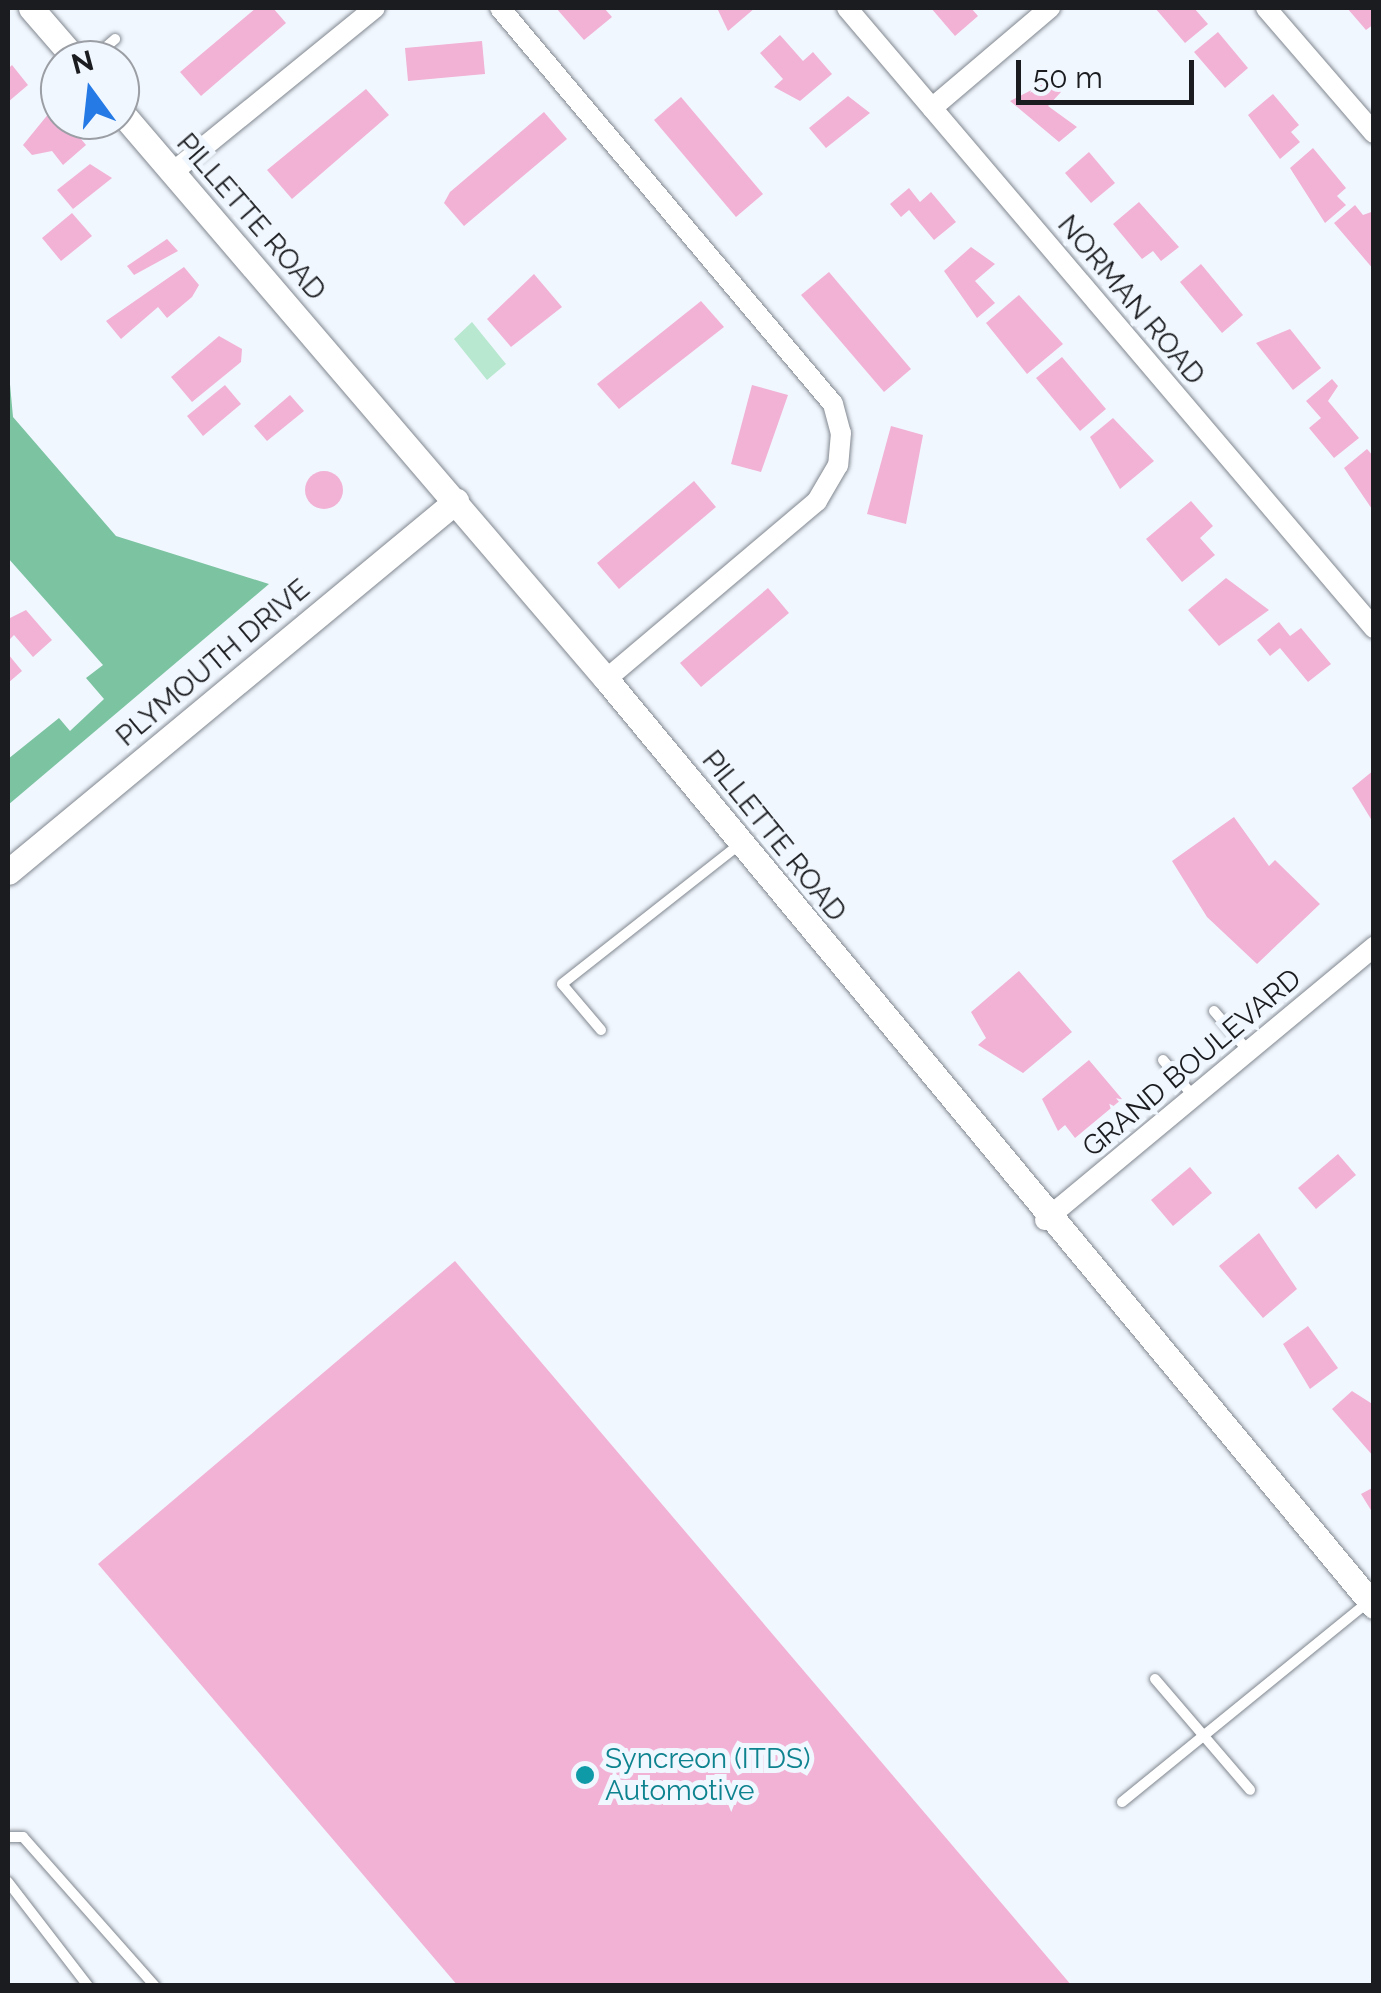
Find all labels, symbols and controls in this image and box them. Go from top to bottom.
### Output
north arrow [40,40,140,140]
scale bar [1021,40,1198,102]
text: N [68,44,97,81]
text: 50 m [1033,60,1103,95]
street label: PILLETTE ROAD [169,127,333,307]
street label: NORMAN ROAD [1050,208,1212,392]
street label: PLYMOUTH DRIVE [110,572,316,754]
street label: PILLETTE ROAD [695,744,853,928]
street label: GRAND BOULEVARD [1076,962,1308,1164]
place label: Syncreon (ITDS) Automotive [605,1742,810,1808]
marker: Syncreon (ITDS) Automotive [574,1764,596,1786]

